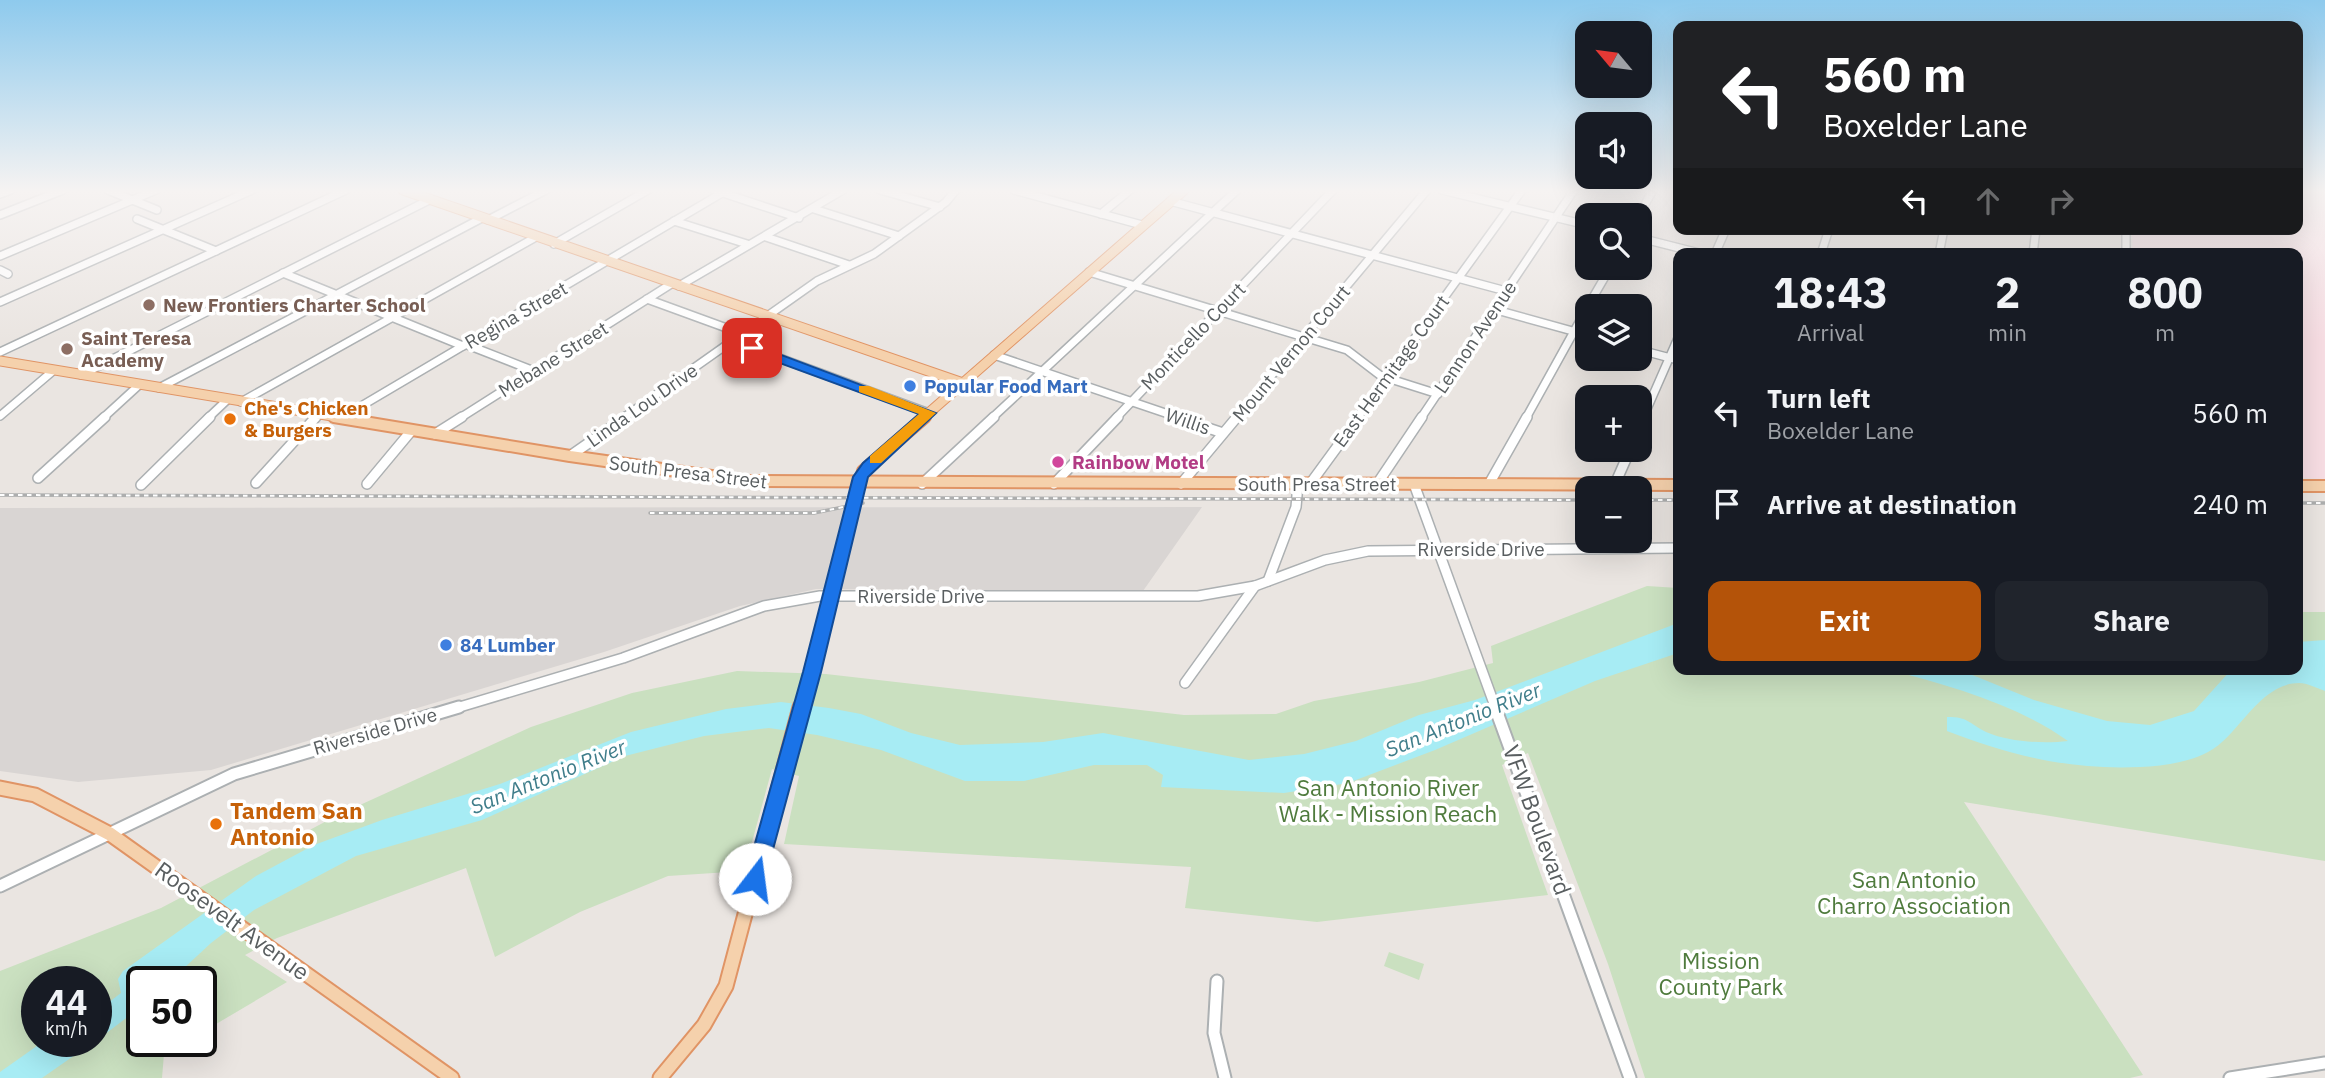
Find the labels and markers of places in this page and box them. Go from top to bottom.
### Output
place label: New Frontiers Charter School [163,293,426,317]
marker: New Frontiers Charter School [141,297,157,313]
pin [722,318,782,378]
place label: Saint Teresa Academy [81,326,192,372]
marker: Saint Teresa Academy [59,341,75,357]
place label: Popular Food Mart [924,374,1088,398]
marker: Popular Food Mart [902,378,918,394]
place label: Che's Chicken & Burgers [244,396,369,442]
marker: Che's Chicken & Burgers [222,411,238,427]
place label: Rainbow Motel [1072,450,1205,474]
marker: Rainbow Motel [1050,454,1066,470]
place label: 84 Lumber [460,633,556,657]
marker: 84 Lumber [438,637,454,653]
place label: Tandem San Antonio [230,795,363,851]
marker: Tandem San Antonio [208,816,224,832]

